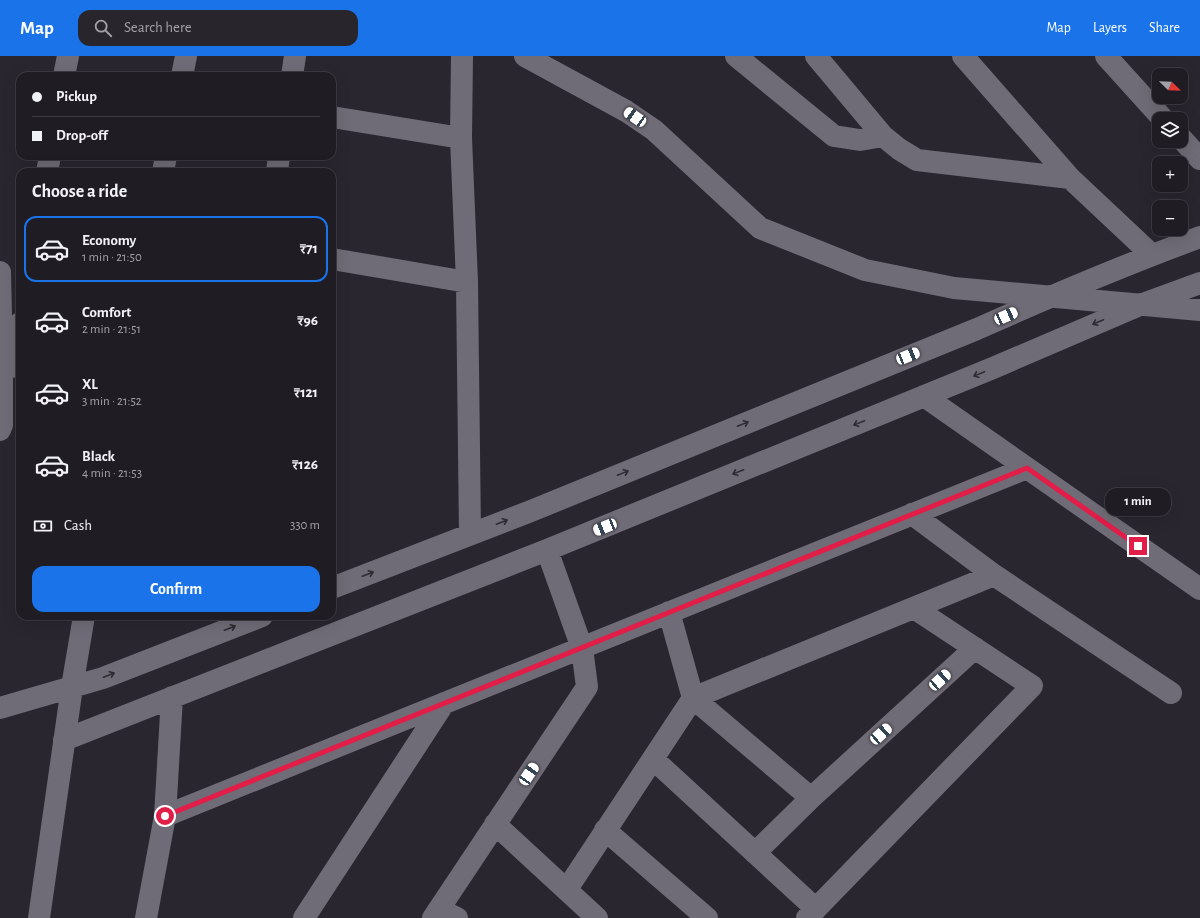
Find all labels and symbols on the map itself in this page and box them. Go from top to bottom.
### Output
north arrow [1152,68,1188,104]
car [622,105,648,129]
car [993,306,1019,326]
one-way arrow [1093,319,1105,327]
car [895,346,921,366]
one-way arrow [974,370,986,378]
one-way arrow [853,419,865,427]
one-way arrow [737,420,749,427]
one-way arrow [617,469,629,477]
one-way arrow [733,469,745,476]
callout: 1 min [1105,488,1171,516]
one-way arrow [496,517,508,525]
car [592,517,618,537]
route end [1129,537,1147,555]
one-way arrow [362,570,374,577]
one-way arrow [224,624,236,632]
car [927,668,953,692]
one-way arrow [102,671,114,679]
car [868,722,894,746]
car [517,761,541,787]
route start [156,807,174,825]

